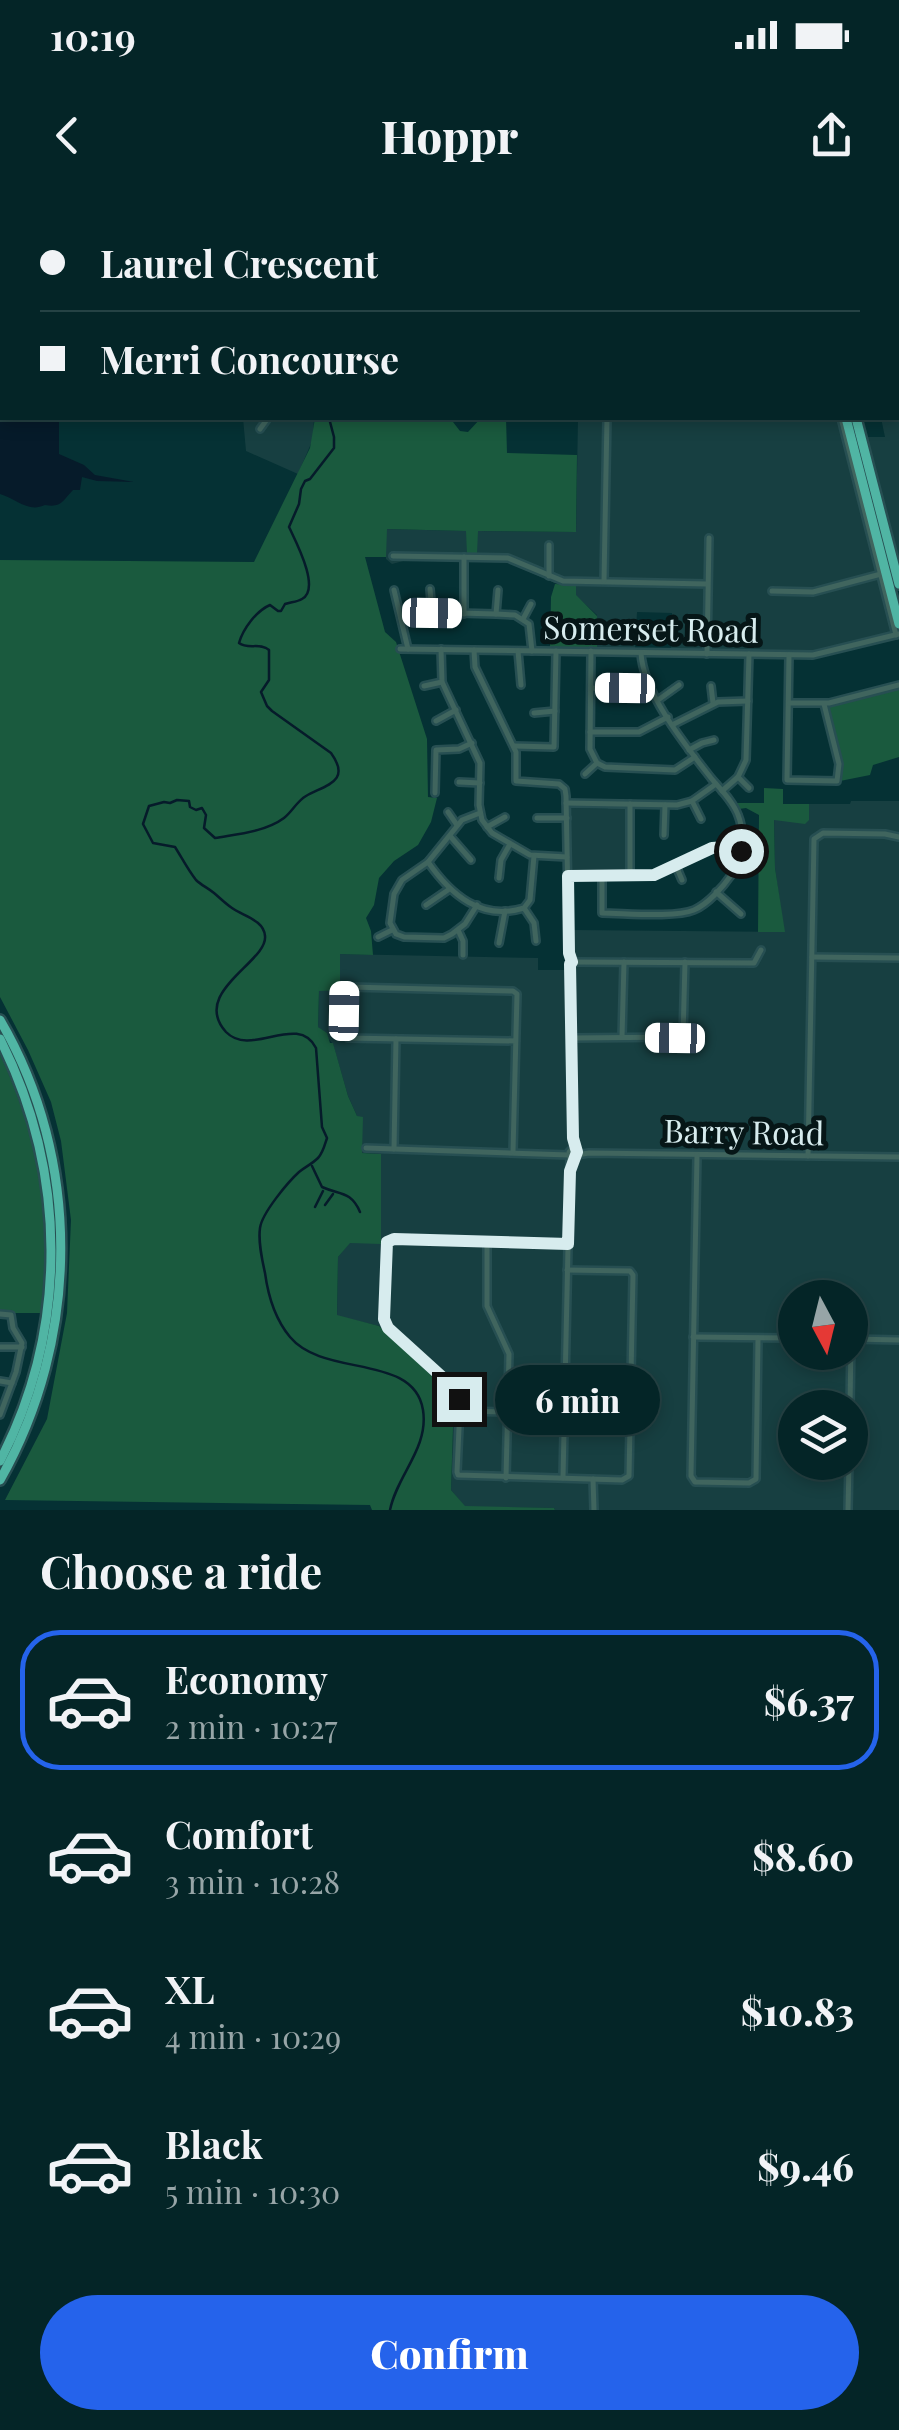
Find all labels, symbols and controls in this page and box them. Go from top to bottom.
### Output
text: 10:19 [50,10,136,61]
text: Hoppr [381,105,518,165]
icon: back [40,108,95,163]
icon: share [804,108,859,163]
text: Laurel Crescent [100,237,378,288]
text: Merri Concourse [100,333,399,384]
car [402,597,462,629]
street label: Somerset Road [543,604,759,651]
car [595,672,655,704]
route start [719,829,764,874]
car [328,981,360,1041]
car [645,1022,705,1054]
street label: Barry Road [663,1108,825,1153]
north arrow [778,1280,868,1370]
map controls [778,1280,868,1480]
callout: 6 min [494,1364,659,1434]
route end [437,1377,482,1422]
text: 6 min [535,1378,620,1421]
button: layers [778,1390,868,1480]
text: Choose a ride [40,1540,322,1600]
text: Economy [165,1653,328,1704]
icon: car [45,1655,135,1745]
text: $6.37 [764,1675,854,1726]
text: 2 min · 10:27 [165,1704,337,1747]
text: Comfort [165,1808,313,1859]
icon: car [45,1810,135,1900]
text: $8.60 [752,1830,854,1881]
text: 3 min · 10:28 [165,1859,340,1902]
text: XL [165,1963,214,2014]
icon: car [45,1965,135,2055]
text: $10.83 [741,1985,854,2036]
text: 4 min · 10:29 [165,2014,341,2057]
text: Black [165,2118,263,2169]
icon: car [45,2120,135,2210]
text: $9.46 [757,2140,854,2191]
text: 5 min · 10:30 [165,2169,340,2212]
button: Confirm [40,2295,859,2410]

